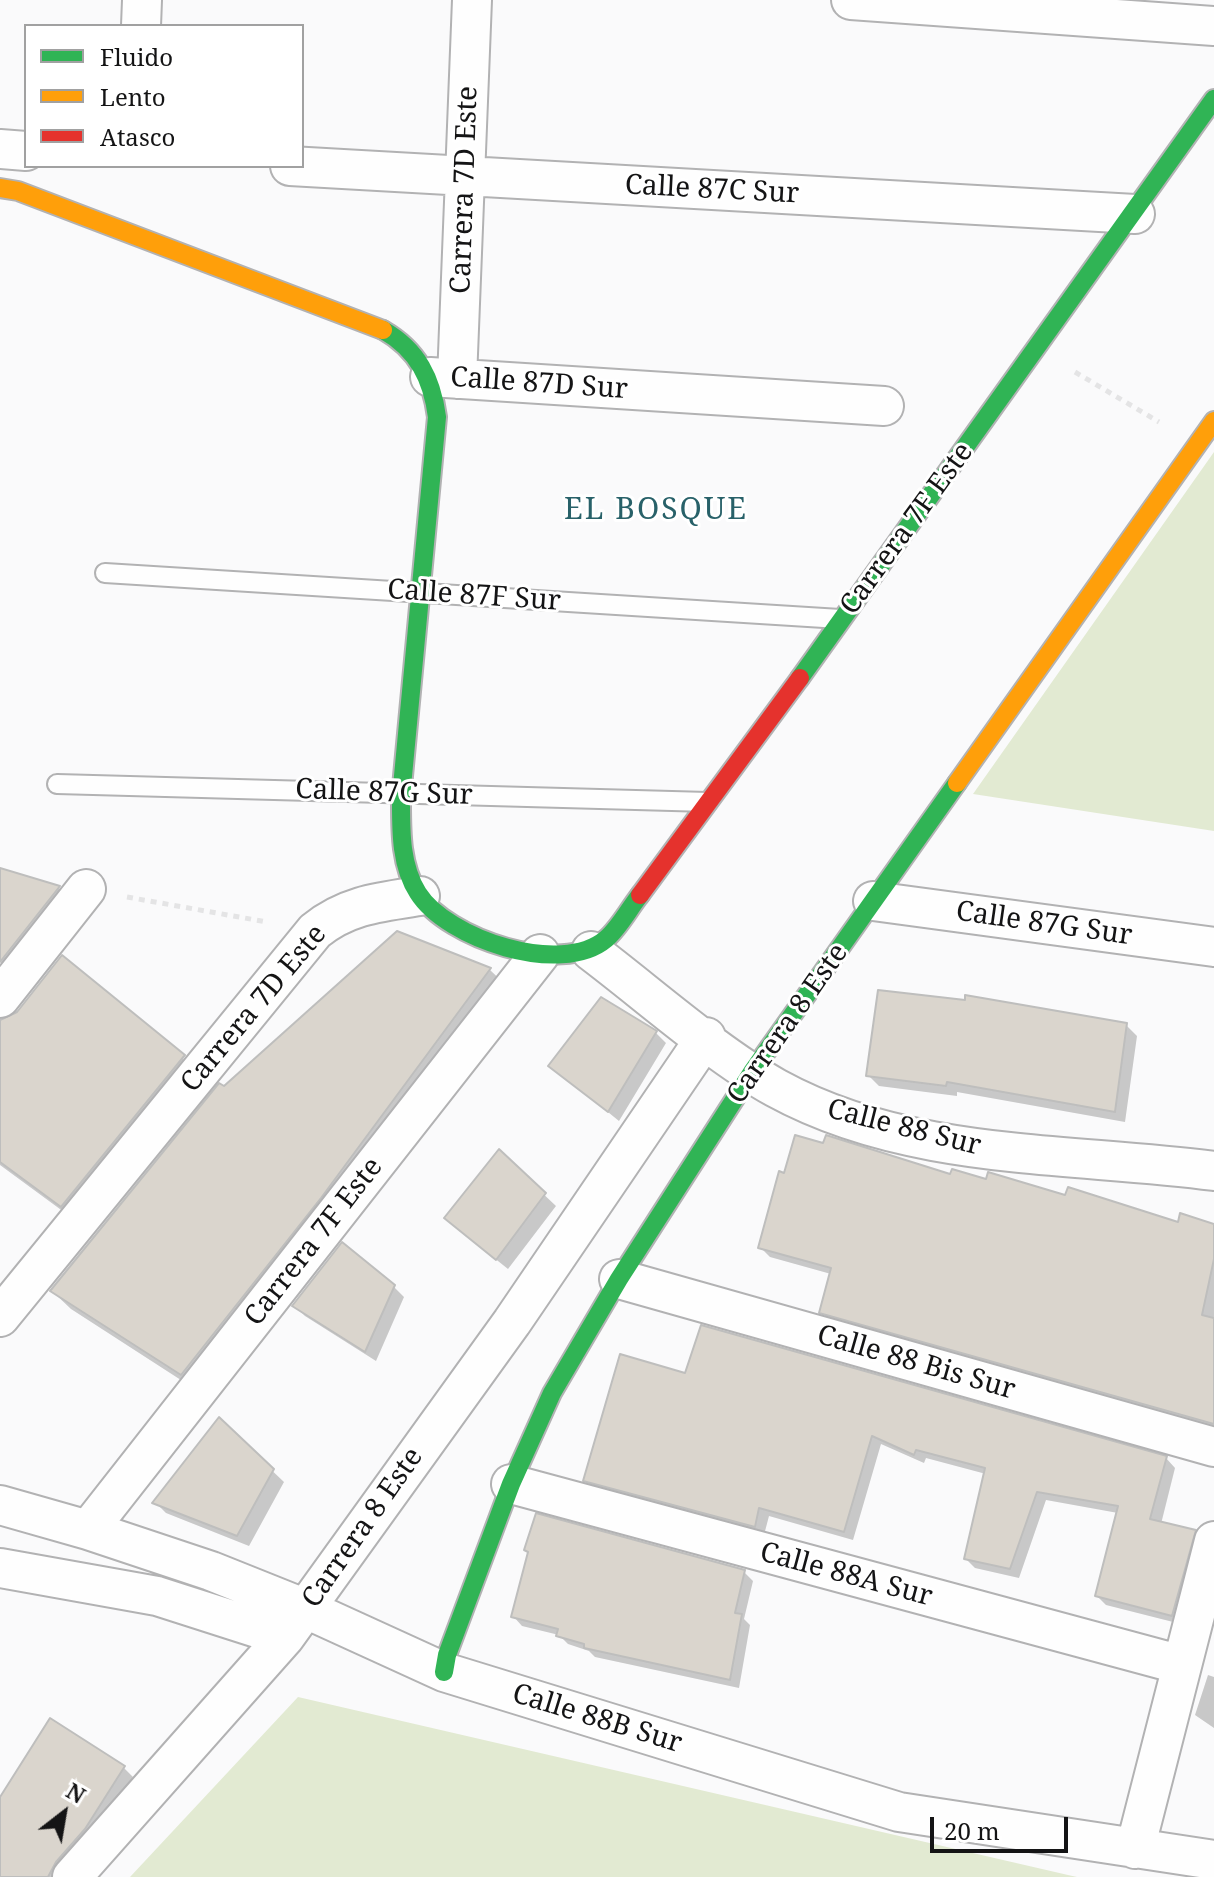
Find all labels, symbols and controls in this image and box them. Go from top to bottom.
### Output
legend [24,24,304,168]
text: Fluido [100,40,173,73]
text: Lento [100,80,166,113]
street label: Carrera 7D Este [445,85,485,295]
text: Atasco [100,120,175,153]
street label: Calle 87C Sur [624,169,800,211]
street label: Calle 87D Sur [449,361,629,407]
street label: Carrera 7F Este [833,436,981,622]
district label: EL BOSQUE [564,492,748,528]
street label: Calle 87F Sur [386,573,562,619]
street label: Calle 87G Sur [295,773,473,813]
street label: Calle 87G Sur [954,895,1134,953]
street label: Carrera 7D Este [174,918,334,1100]
street label: Carrera 8 Este [720,937,856,1111]
street label: Calle 88 Sur [824,1093,984,1163]
street label: Carrera 7F Este [238,1151,390,1333]
street label: Calle 88 Bis Sur [813,1319,1019,1407]
street label: Carrera 8 Este [295,1441,431,1615]
street label: Calle 88A Sur [756,1536,936,1614]
street label: Calle 88B Sur [508,1677,686,1761]
north arrow [24,1773,104,1853]
text: N [61,1775,92,1810]
scale bar [934,1801,1072,1851]
text: 20 m [944,1814,1000,1847]

